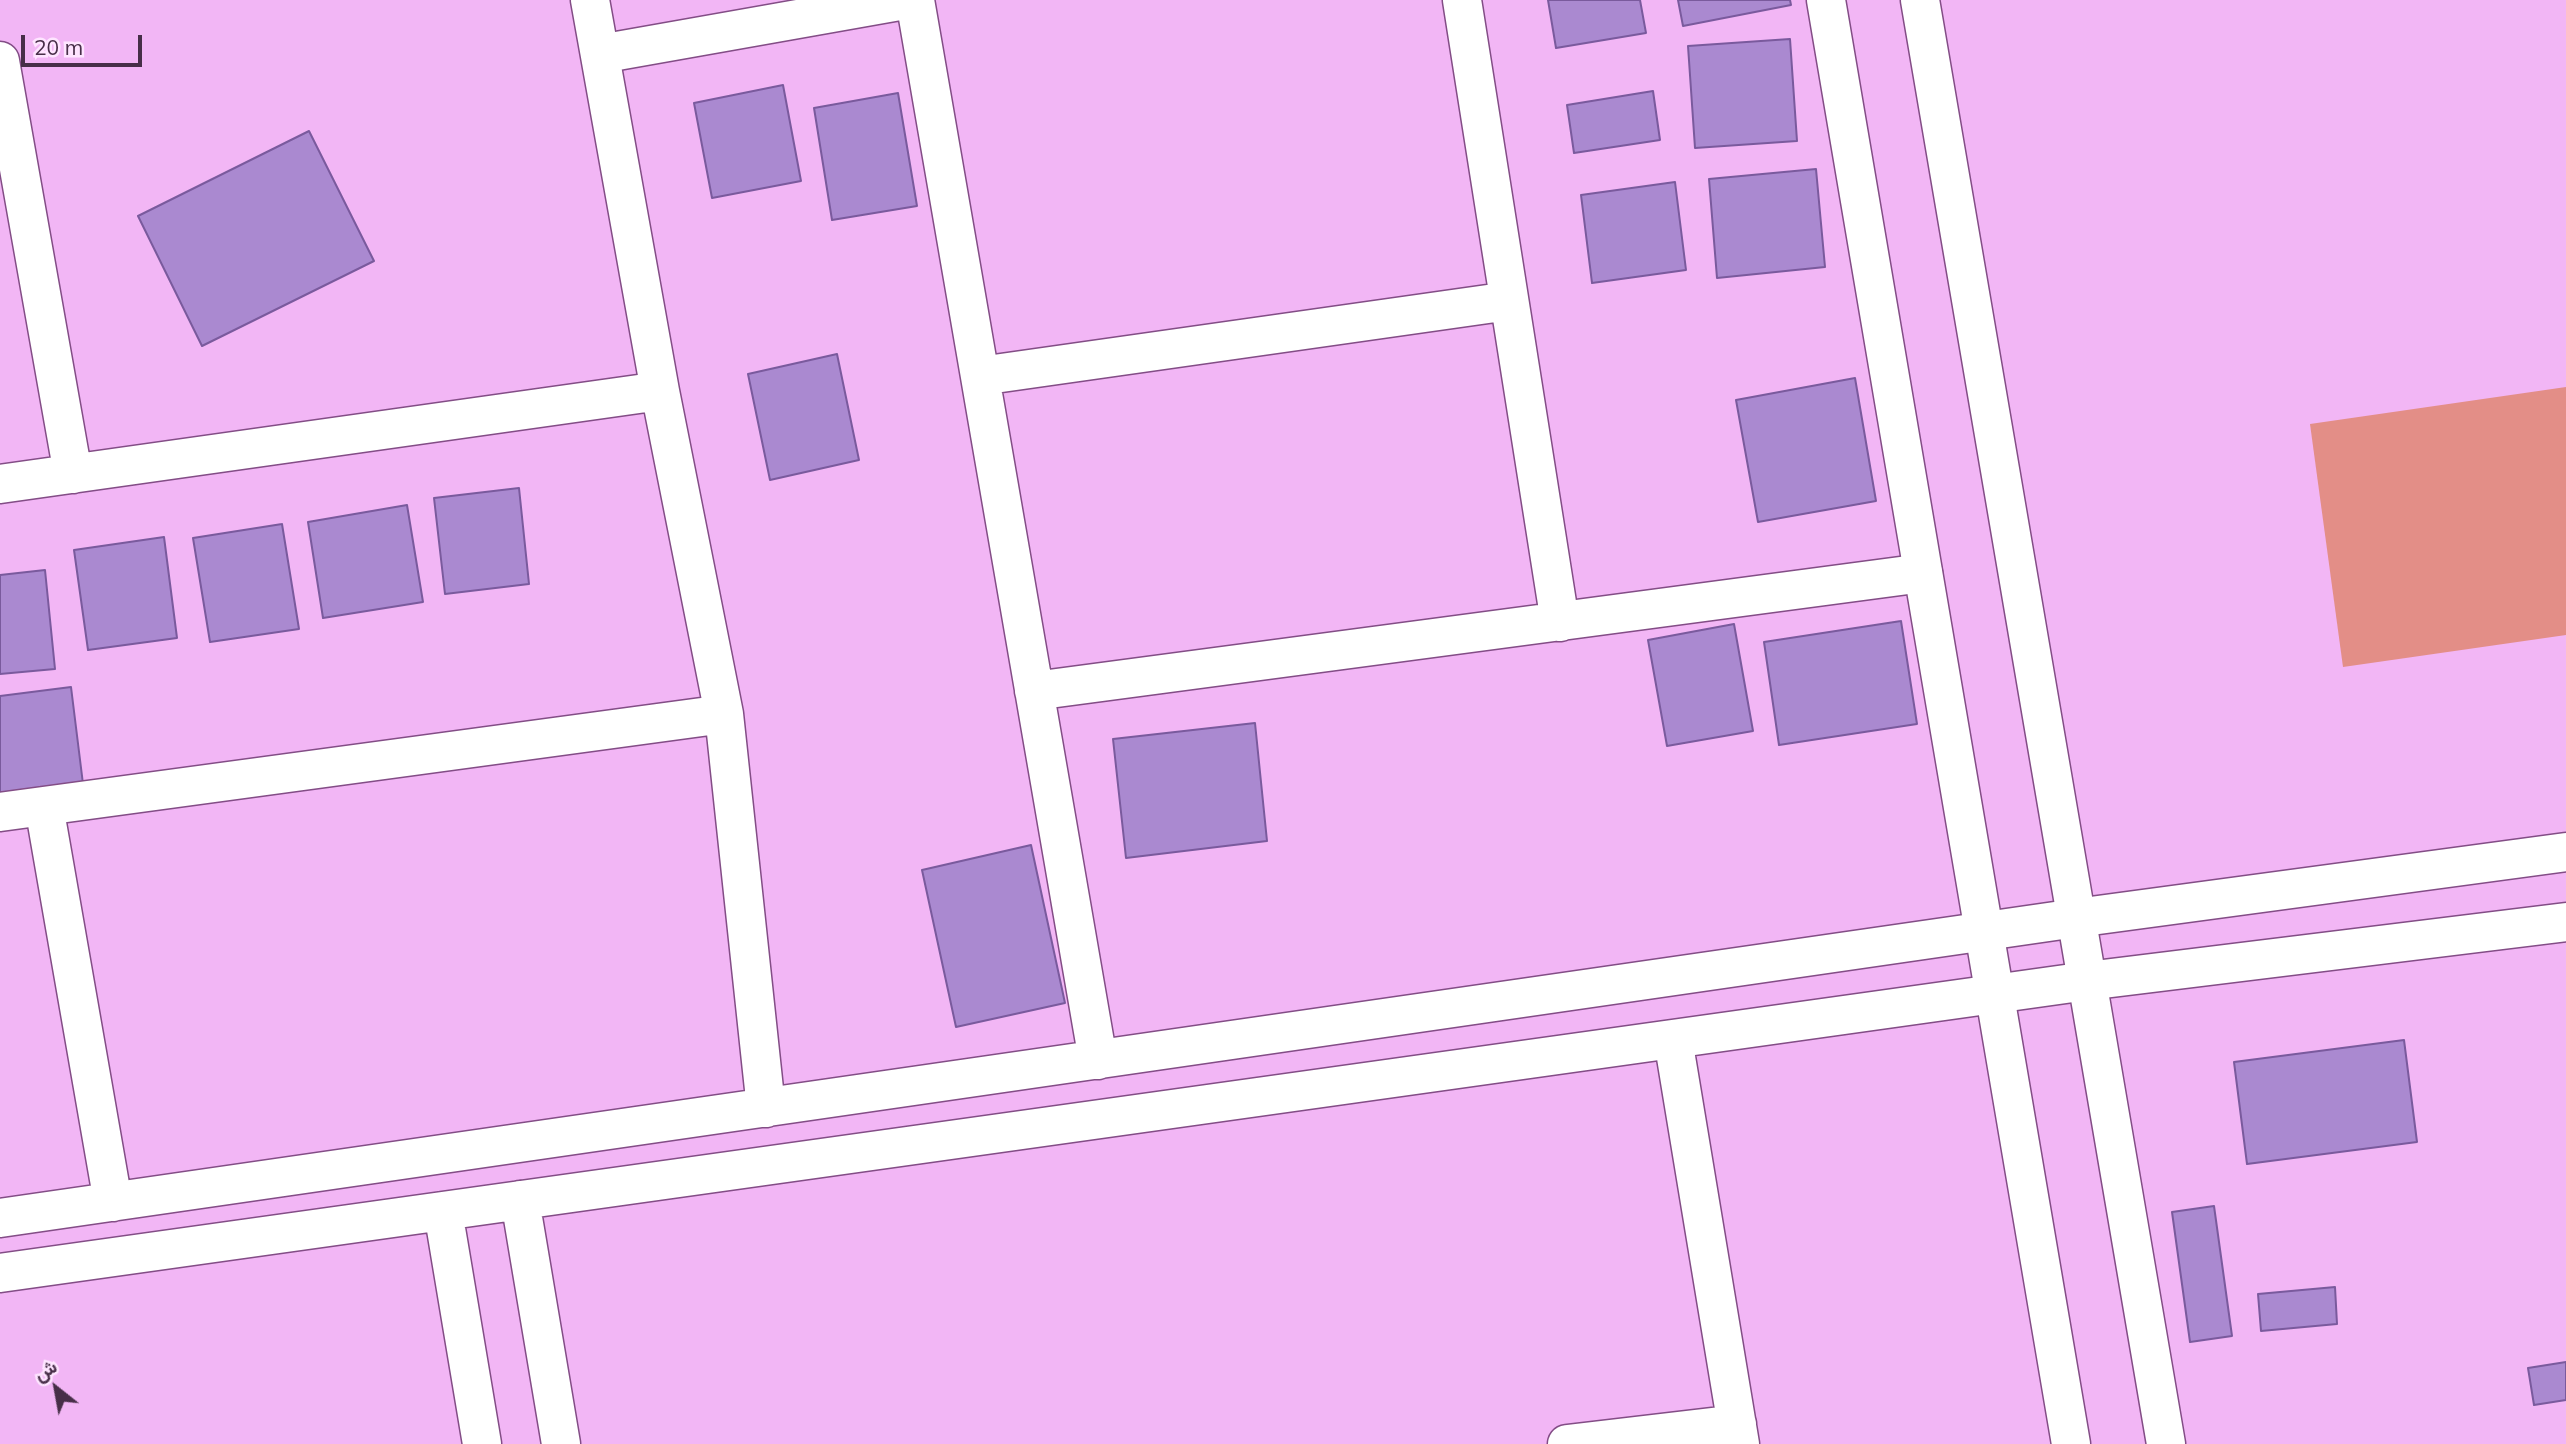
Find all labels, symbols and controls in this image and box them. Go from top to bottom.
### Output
scale bar [24,21,145,65]
text: 20 m [34,34,83,60]
north arrow [21,1353,91,1423]
text: ش [29,1354,61,1386]

